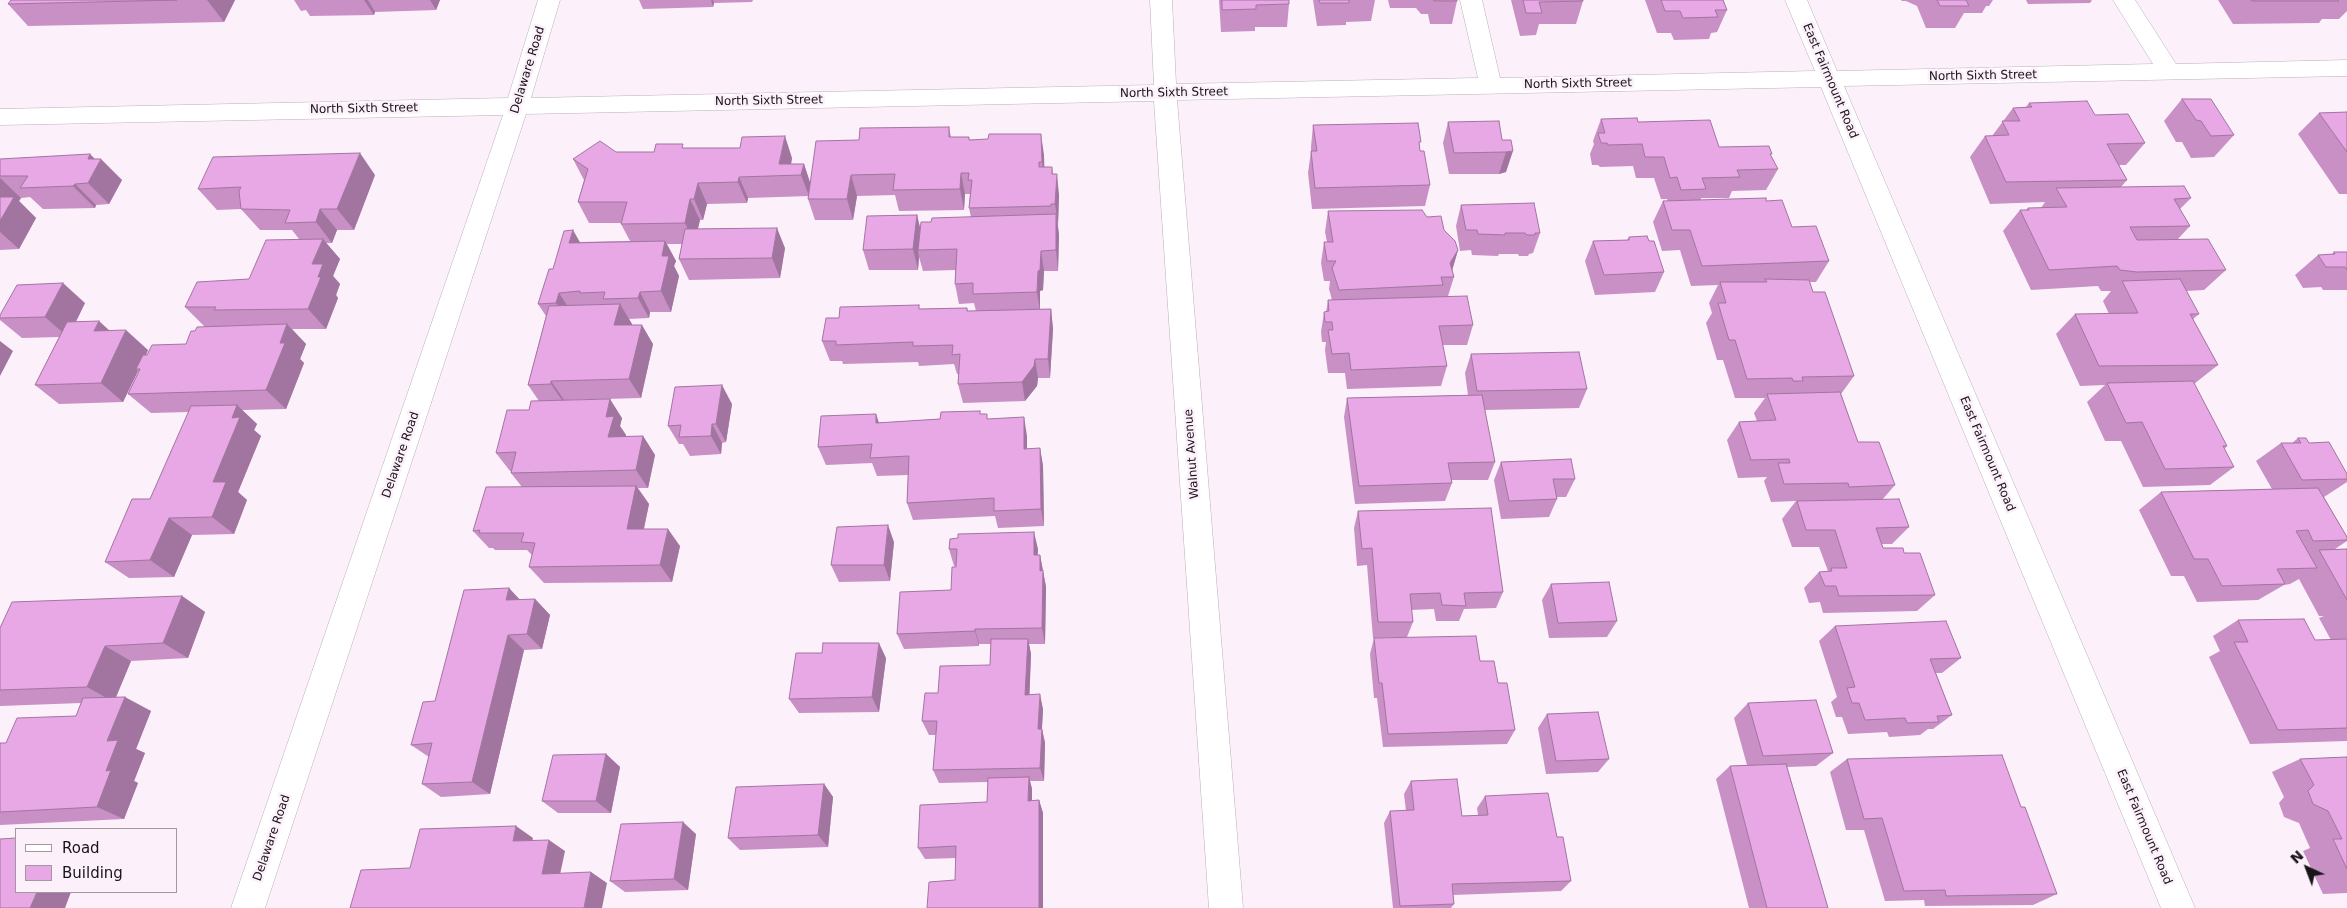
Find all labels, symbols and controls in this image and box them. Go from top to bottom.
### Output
street label: East Fairmount Road [1799,21,1861,141]
street label: Delaware Road [508,25,548,115]
street label: North Sixth Street [1929,68,2037,84]
street label: North Sixth Street [1524,76,1632,92]
street label: North Sixth Street [1120,85,1228,101]
street label: North Sixth Street [715,93,823,109]
street label: North Sixth Street [310,101,418,117]
street label: East Fairmount Road [1956,394,2018,514]
street label: Walnut Avenue [1182,409,1202,499]
street label: Delaware Road [379,410,423,500]
street label: East Fairmount Road [2113,767,2175,887]
street label: Delaware Road [250,793,294,883]
legend [15,828,178,893]
text: Road [62,839,100,857]
north arrow [2282,843,2332,893]
text: N [2287,847,2307,867]
text: Building [62,864,123,882]

